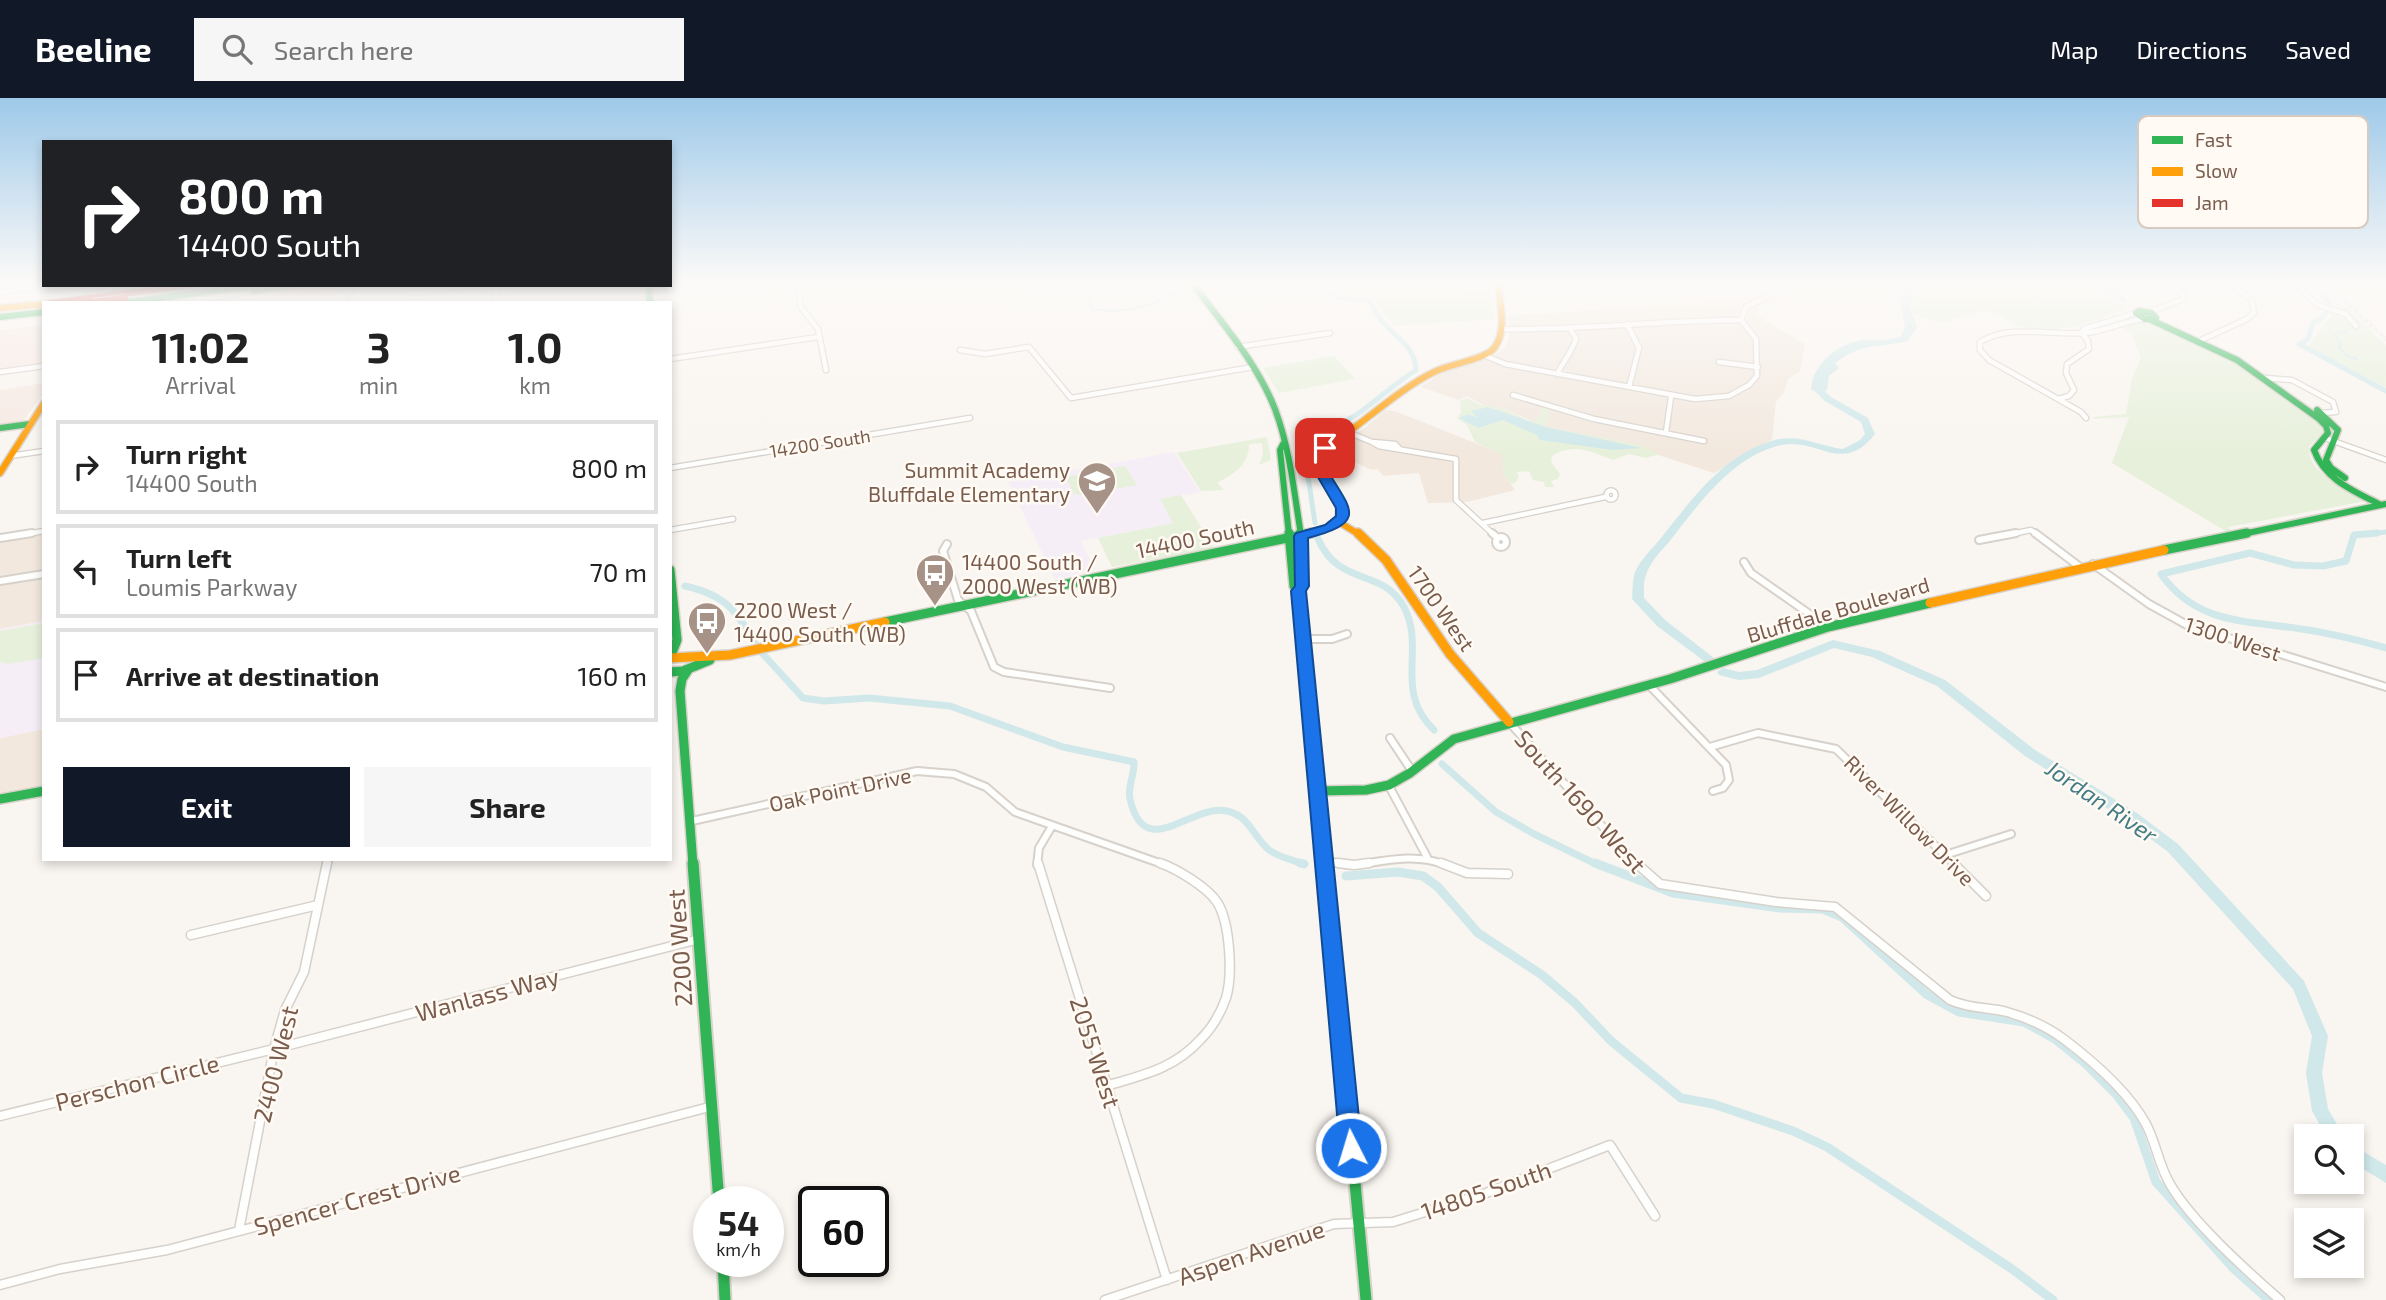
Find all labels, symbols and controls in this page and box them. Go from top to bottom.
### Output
search box [194,18,684,81]
text: Beeline [35,29,152,69]
icon: search [218,30,256,68]
text: Search here [274,34,413,65]
text: Map [2050,35,2098,64]
text: Directions [2136,35,2247,64]
text: Saved [2285,35,2351,64]
legend [2138,116,2368,228]
text: Fast [2195,128,2232,151]
text: Slow [2195,159,2238,182]
text: 800 m [178,165,324,224]
icon: right [63,168,154,259]
text: Jam [2195,191,2229,214]
text: 14400 South [178,225,361,263]
text: 11:02 [151,321,249,371]
text: 3 [367,321,390,371]
text: 1.0 [508,321,563,371]
text: Arrival [165,371,235,399]
text: min [359,371,398,399]
text: km [519,371,551,399]
pin [1295,418,1355,478]
street label: 14200 South [768,424,872,462]
icon: arrive [1306,429,1344,467]
text: Turn right [126,438,247,469]
icon: right [67,448,105,486]
text: 800 m [571,452,647,483]
place label: Summit Academy Bluffdale Elementary [868,457,1070,506]
school or university icon: Summit Academy Bluffdale Elementary [1076,460,1118,515]
text: 14400 South [126,469,258,497]
street label: 14400 South [1134,513,1256,563]
text: Turn left [126,542,232,573]
place label: 14400 South / 2000 West (WB) [962,549,1117,598]
icon: left [67,552,105,590]
bus stop icon: 14400 South / 2000 West (WB) [914,552,956,607]
text: 70 m [589,556,647,587]
street label: 1700 West [1404,561,1480,655]
street label: Bluffdale Boulevard [1744,571,1932,647]
text: Loumis Parkway [126,573,297,601]
place label: 2200 West / 14400 South (WB) [734,597,906,646]
bus stop icon: 2200 West / 14400 South (WB) [686,600,728,655]
street label: 1300 West [2182,611,2284,665]
icon: arrive [67,656,105,694]
text: Arrive at destination [126,660,379,691]
text: 160 m [578,660,647,691]
street label: South 1690 West [1509,724,1653,878]
street label: River Willow Drive [1840,750,1980,890]
water label: Jordan River [2040,753,2164,849]
street label: Oak Point Drive [767,762,913,816]
button: Exit [63,767,350,847]
button: Share [364,767,651,847]
street label: 2200 West [660,888,698,1008]
street label: Wanlass Way [412,961,562,1027]
street label: 2055 West [1064,993,1128,1111]
street label: 2400 West [247,1003,303,1125]
street label: Perschon Circle [52,1048,222,1116]
position arrow [1314,1111,1388,1185]
map controls [2294,1124,2364,1278]
button: search [2294,1124,2364,1194]
street label: 14805 South [1417,1154,1555,1226]
street label: Spencer Crest Drive [251,1157,463,1241]
speed limit sign: 60 [798,1186,889,1277]
text: 54 [718,1201,759,1243]
button: layers [2294,1208,2364,1278]
street label: Aspen Avenue [1174,1213,1328,1291]
text: km/h [716,1238,761,1260]

